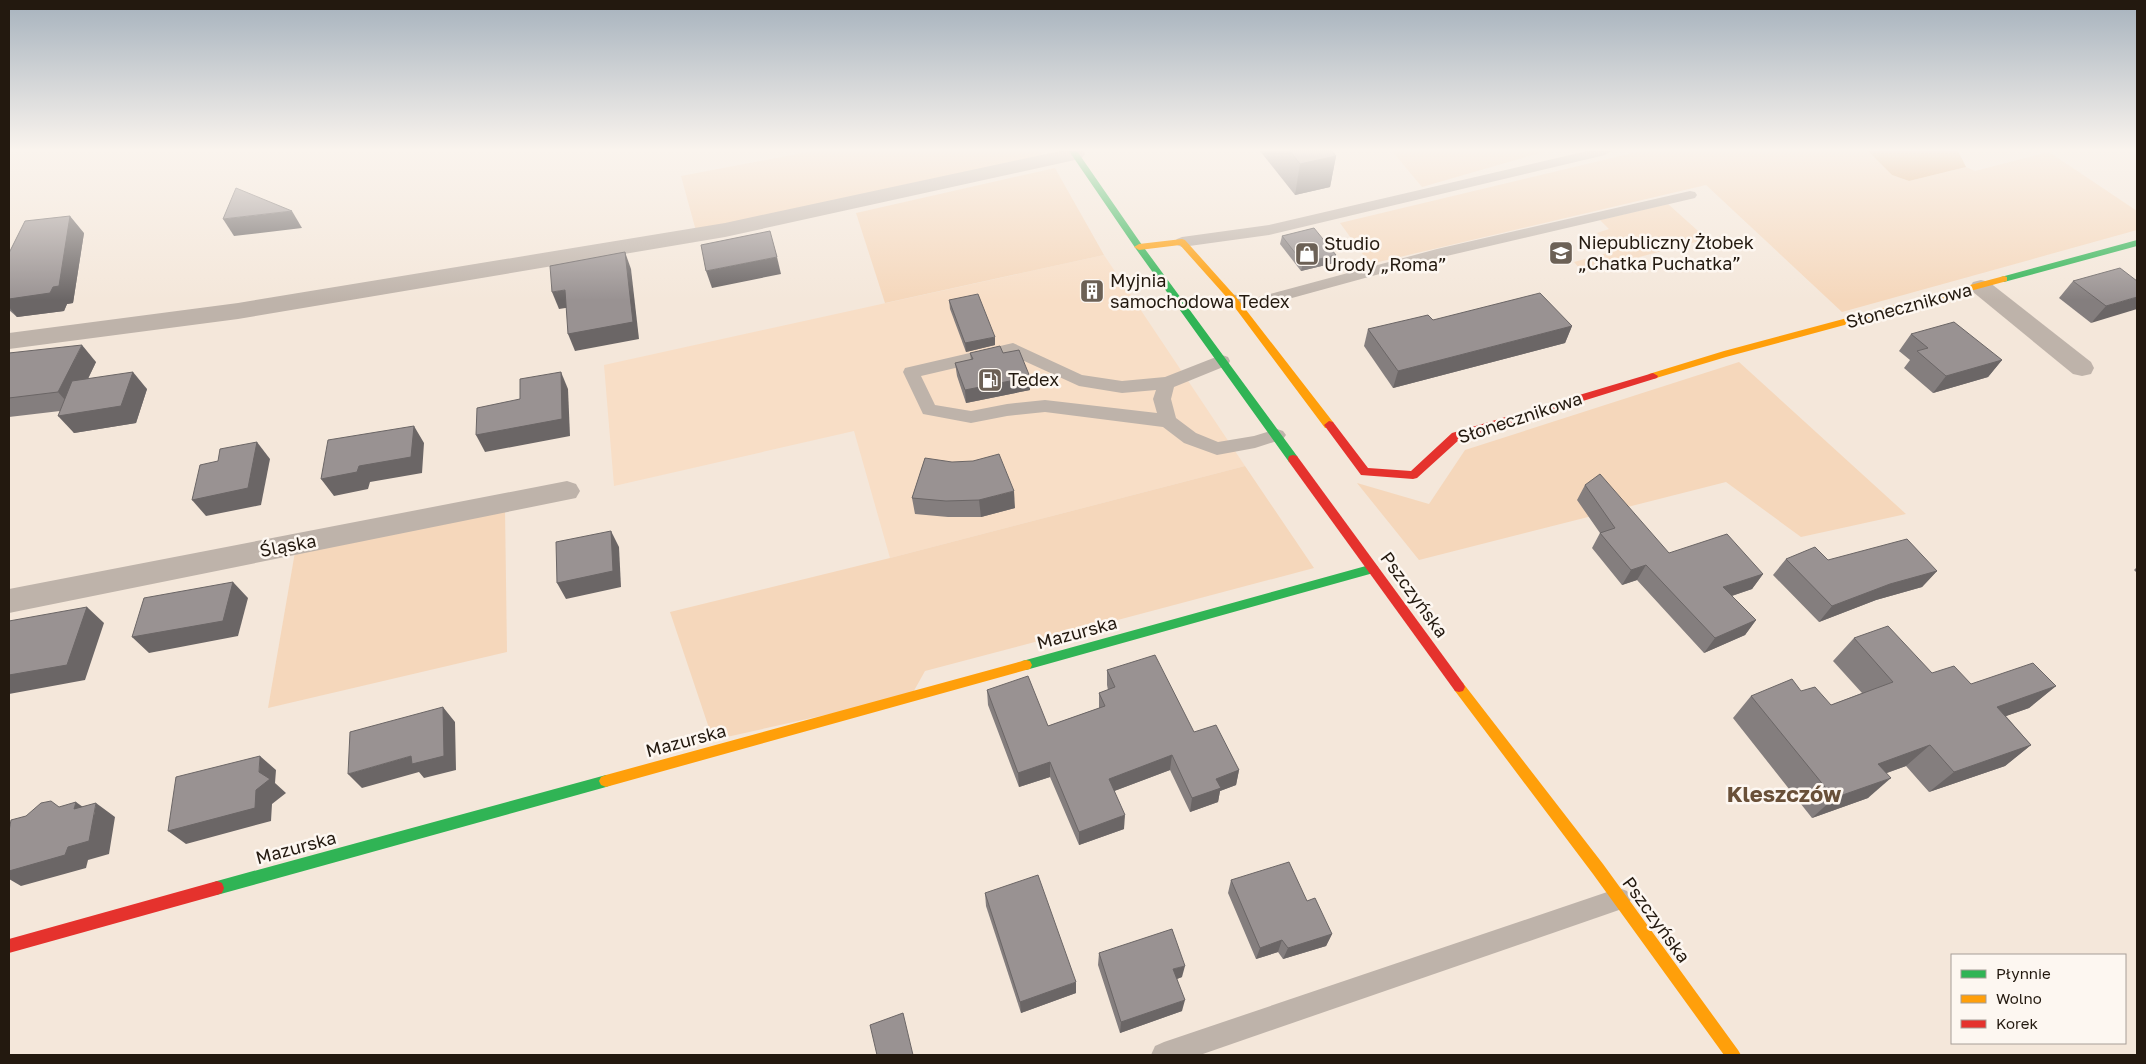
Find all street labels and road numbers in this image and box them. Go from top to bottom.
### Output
street label: Słonecznikowa [1843,278,1974,332]
street label: Słonecznikowa [1455,387,1585,448]
street label: Śląska [258,529,318,561]
street label: Pszczyńska [1376,547,1453,642]
street label: Mazurska [1034,611,1119,653]
street label: Mazurska [643,719,728,761]
street label: Mazurska [253,826,338,868]
street label: Pszczyńska [1618,872,1695,967]

